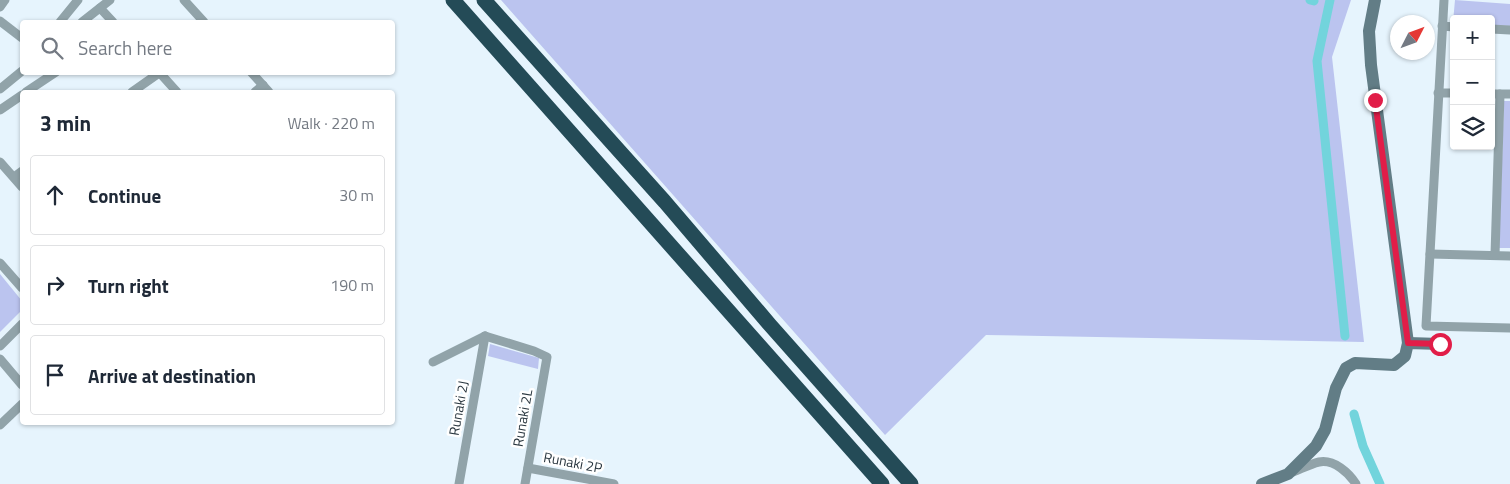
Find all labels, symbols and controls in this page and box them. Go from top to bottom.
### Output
north arrow [1390,15,1435,60]
map controls [1450,15,1495,150]
button: + [1450,15,1495,60]
search box [20,20,395,75]
text: Search here [78,33,172,62]
icon: search [38,34,66,62]
button: − [1450,60,1495,105]
route end [1364,89,1387,112]
button: layers [1450,105,1495,150]
text: 3 min [40,107,91,139]
text: Walk · 220 m [287,111,375,135]
icon: ahead [41,181,69,209]
text: Continue [88,181,161,210]
text: 30 m [339,183,374,207]
icon: right [41,271,69,299]
text: Turn right [88,271,169,300]
text: 190 m [330,273,374,297]
route start [1429,333,1452,356]
icon: arrive [41,361,69,389]
text: Arrive at destination [88,361,256,390]
street label: Runaki 2J [443,379,473,437]
street label: Runaki 2L [507,387,537,448]
street label: Runaki 2P [542,446,604,478]

